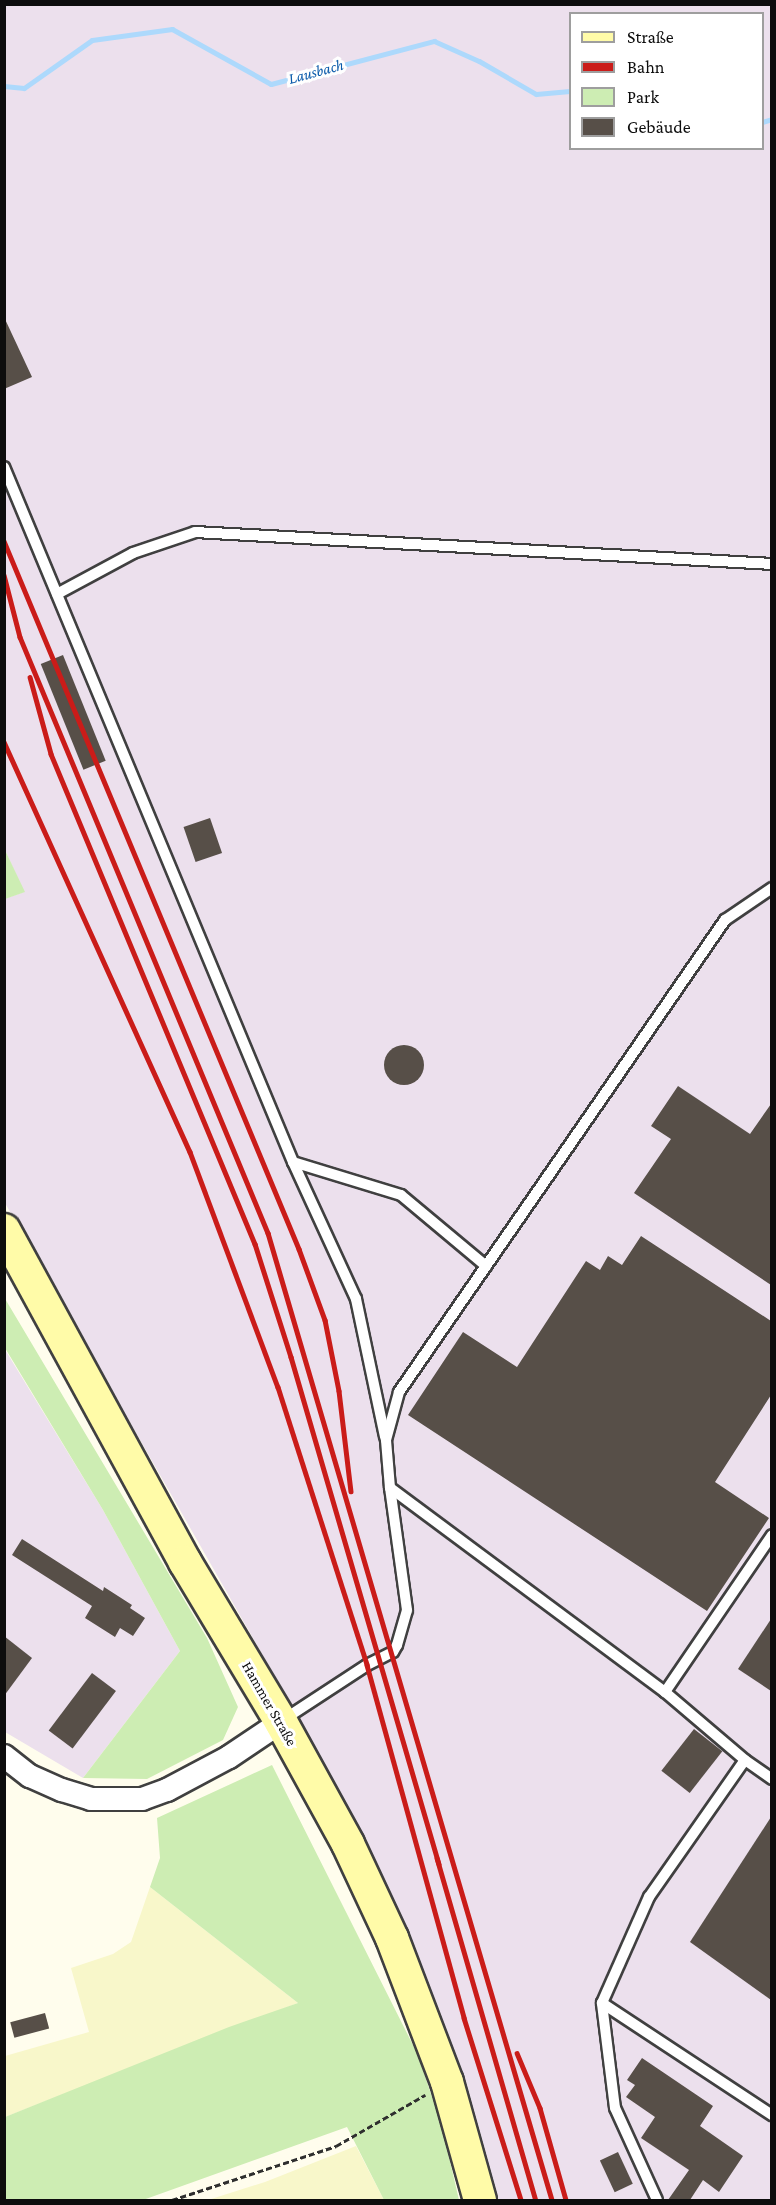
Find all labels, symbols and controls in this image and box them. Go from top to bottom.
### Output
legend [569,12,764,150]
text: Straße [627,27,674,47]
water label: Lausbach [286,55,346,89]
text: Bahn [627,57,665,77]
text: Park [627,87,659,107]
text: Gebäude [627,117,691,137]
street label: Hammer Straße [238,1659,300,1749]

